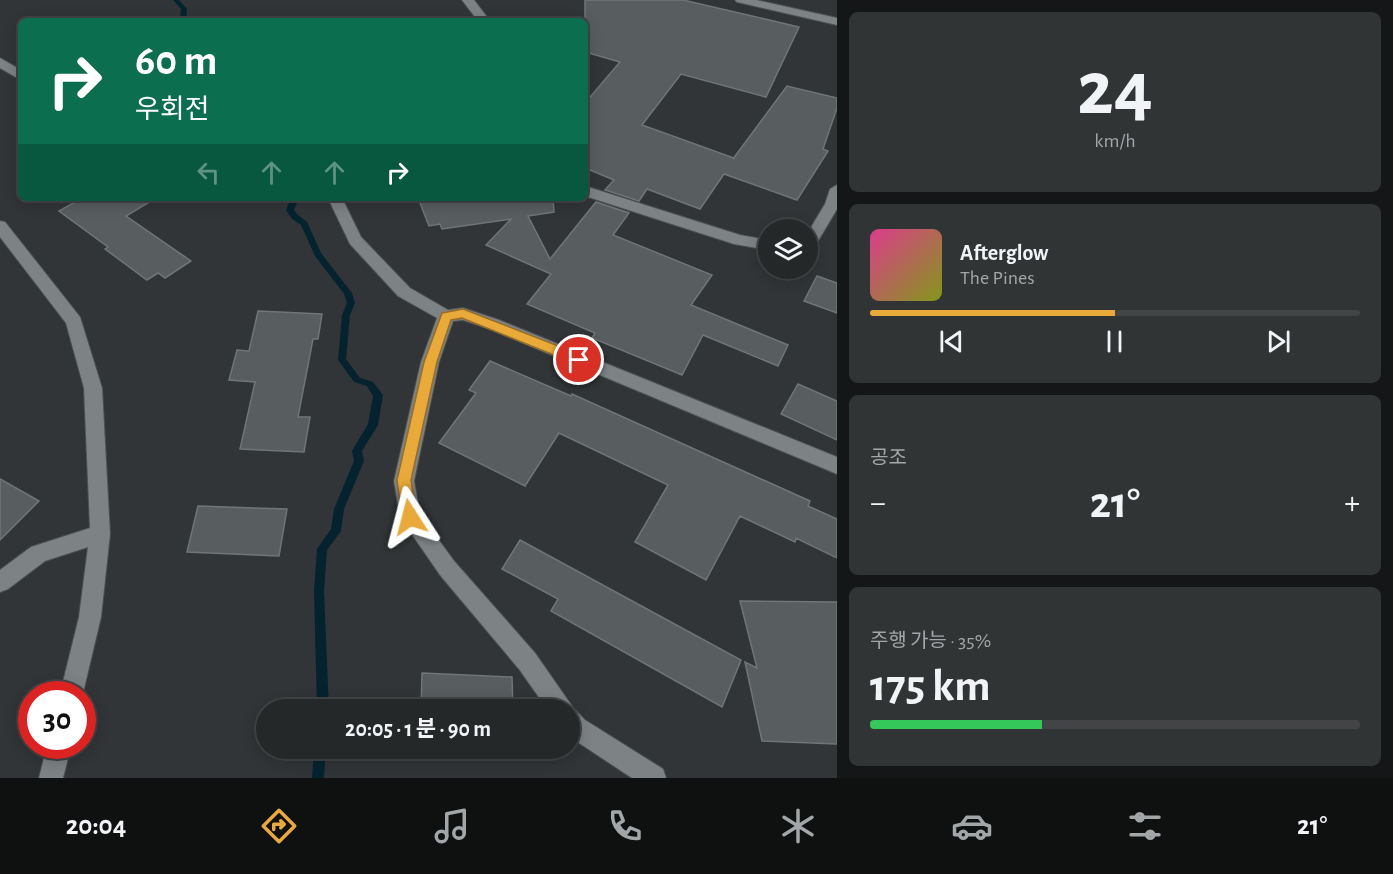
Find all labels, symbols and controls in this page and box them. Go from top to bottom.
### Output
text: 60 m [135,40,217,82]
icon: right [36,42,114,120]
text: 24 [1077,51,1153,129]
text: 우회전 [135,96,210,123]
text: km/h [1094,131,1136,151]
icon: left [192,156,225,189]
icon: ahead [255,156,288,189]
icon: ahead [318,156,351,189]
icon: right [381,156,414,189]
map controls [758,219,818,279]
button: layers [758,219,818,279]
text: Afterglow [960,242,1048,264]
text: The Pines [960,268,1035,288]
icon: previous [935,325,968,358]
icon: pause [1098,325,1131,358]
icon: next [1262,325,1295,358]
pin [553,334,604,385]
icon: arrive [562,343,595,376]
text: 공조 [870,448,907,468]
text: 21° [1090,481,1140,526]
position arrow [378,485,442,549]
text: − [870,487,886,520]
text: + [1344,487,1360,520]
text: 주행 가능 · 35% [870,631,991,651]
text: 175 km [870,664,990,709]
speed limit sign: 30 [18,681,96,759]
text: 20:05 · 1 분 · 90 m [345,718,491,740]
icon: directions [258,805,300,847]
icon: music [431,805,473,847]
icon: phone [604,805,646,847]
icon: climate [777,805,819,847]
icon: car [951,805,993,847]
icon: filters [1124,805,1166,847]
text: 20:04 [66,812,126,839]
text: 21° [1297,812,1327,839]

